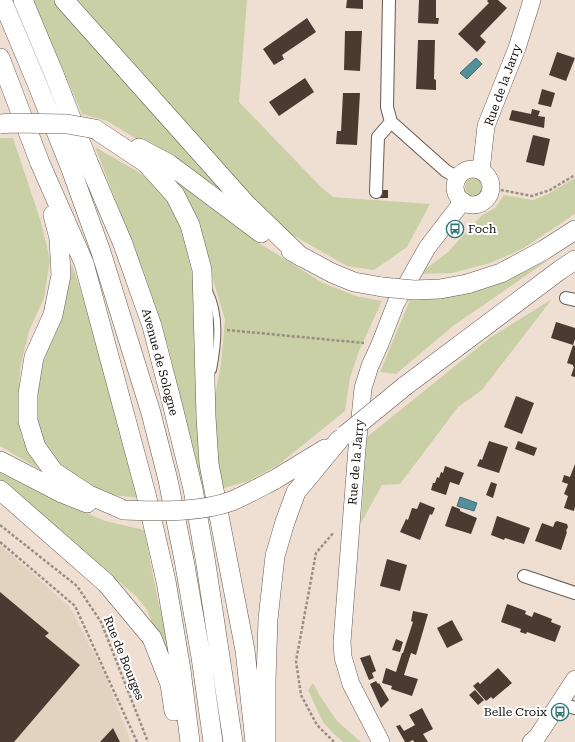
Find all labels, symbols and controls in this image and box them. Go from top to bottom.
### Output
street label: Rue de la Jarry [482,41,525,128]
bus stop icon: Foch [445,219,465,239]
place label: Foch [468,222,497,236]
street label: Avenue de Sologne [139,307,181,418]
street label: Rue de la Jarry [345,418,367,505]
street label: Rue de Bourges [101,614,147,702]
bus stop icon: Belle Croix [550,702,570,722]
place label: Belle Croix [484,705,547,719]

